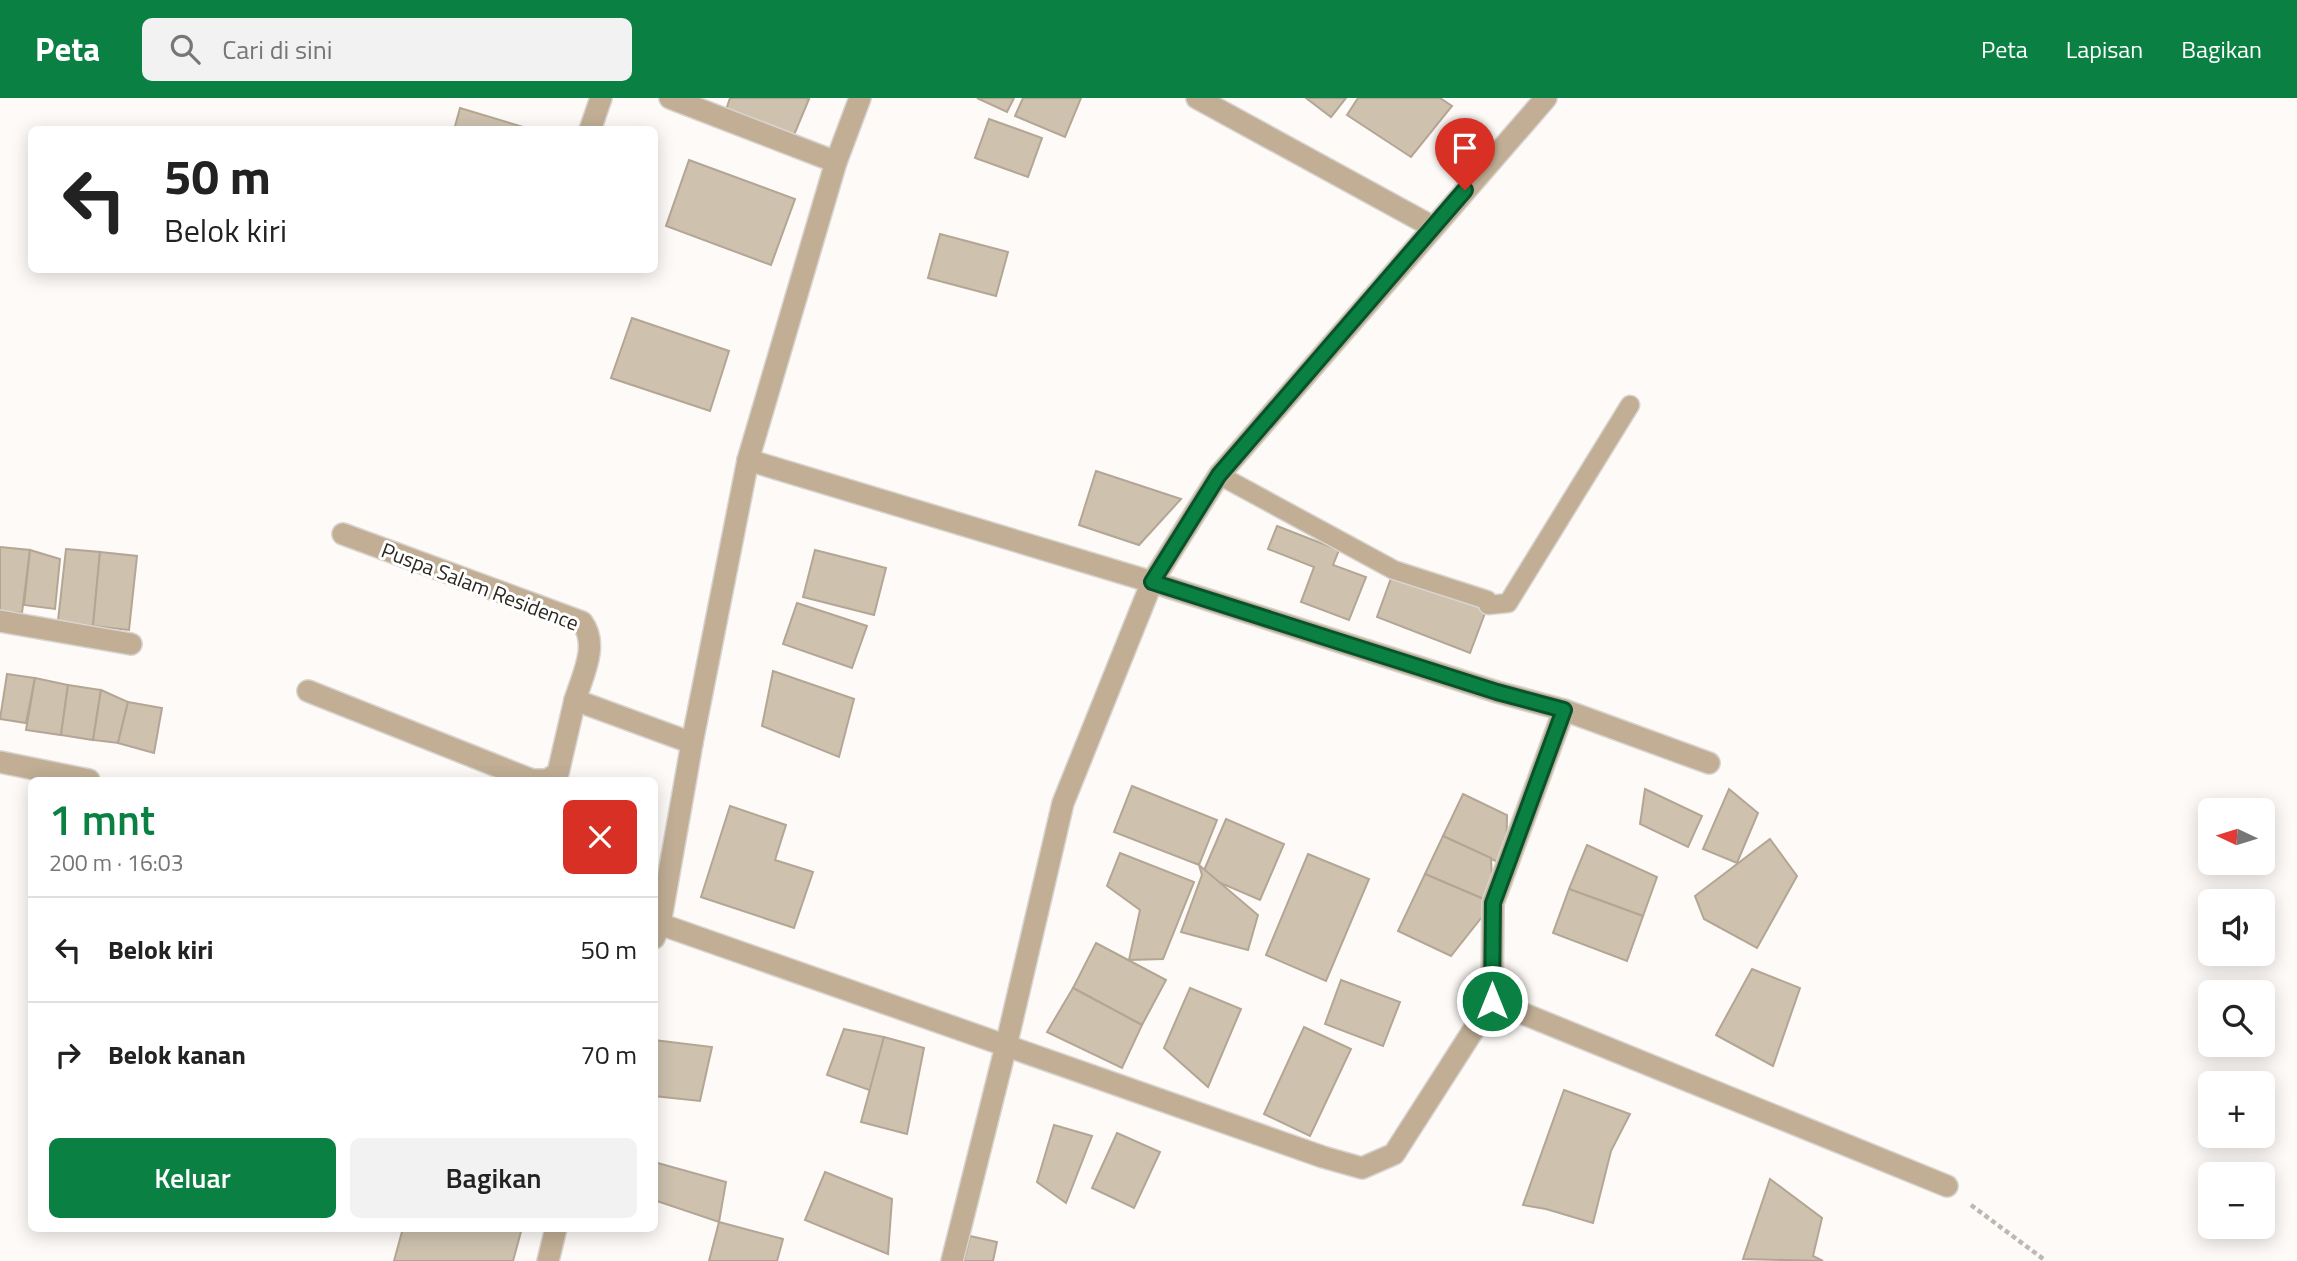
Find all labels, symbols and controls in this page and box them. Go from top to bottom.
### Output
search box [142,18,632,81]
text: Peta [35,24,100,74]
icon: search [166,30,204,68]
text: Cari di sini [222,30,332,69]
text: Peta [1981,31,2028,67]
text: Lapisan [2066,31,2143,67]
text: Bagikan [2181,31,2262,67]
pin [1435,118,1495,190]
icon: arrive [1446,129,1484,167]
text: 50 m [164,138,271,213]
icon: left [49,154,140,245]
text: Belok kiri [164,206,287,254]
street label: Puspa Salam Residence [377,534,584,639]
text: 1 mnt [49,787,155,851]
north arrow [2198,798,2275,875]
map controls [2198,798,2275,1239]
button: close [563,800,637,874]
text: 200 m · 16:03 [49,845,184,880]
button: sound [2198,889,2275,966]
text: Belok kiri [108,930,214,969]
text: 50 m [580,930,637,969]
icon: left [49,931,87,969]
position arrow [1455,964,1529,1038]
button: search [2198,980,2275,1057]
text: Belok kanan [108,1035,246,1074]
text: 70 m [580,1035,637,1074]
icon: right [49,1036,87,1074]
button: + [2198,1071,2275,1148]
button: Keluar [49,1138,336,1218]
button: Bagikan [350,1138,637,1218]
button: − [2198,1162,2275,1239]

